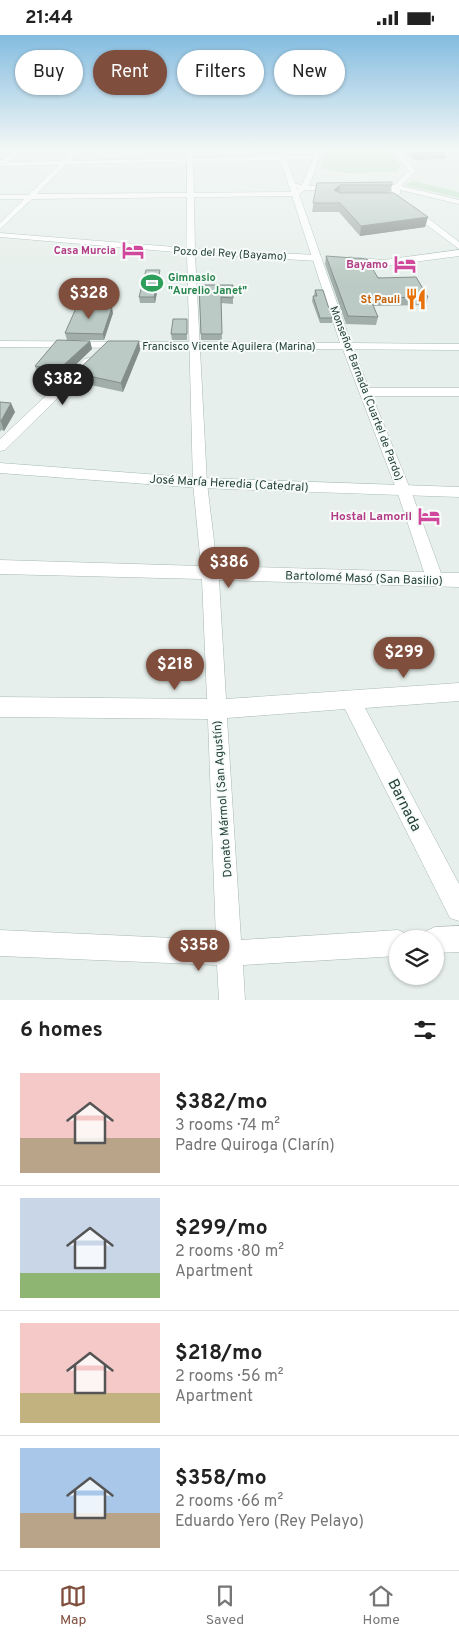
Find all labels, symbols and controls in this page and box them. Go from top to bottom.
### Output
text: 21:44 [25,6,73,30]
chip: Buy [15,50,83,95]
chip: Rent [93,50,167,95]
chip: Filters [177,50,264,95]
chip: New [274,50,345,95]
hotel icon: Casa Murcia [120,237,146,263]
place label: Casa Murcia [54,244,116,258]
street label: Pozo del Rey (Bayamo) [173,244,287,264]
hotel icon: Bayamo [392,251,418,277]
place label: Bayamo [346,258,388,272]
sports icon: Gimnasio "Aurelio Janet" [139,270,165,296]
place label: Gimnasio "Aurelio Janet" [168,271,247,298]
pin: $328 [59,277,119,320]
text: $328 [70,284,108,304]
restaurant icon: St Pauli [403,286,429,312]
place label: St Pauli [361,293,400,307]
street label: Monseñor Barnada (Cuartel de Pardo) [326,304,406,483]
street label: Francisco Vicente Aguilera (Marina) [142,340,316,354]
pin: $382 [33,363,93,406]
text: $382 [44,370,82,390]
street label: José María Heredia (Catedral) [149,472,309,496]
hotel icon: Hostal Lamoril [416,503,442,529]
place label: Hostal Lamoril [330,509,412,525]
pin: $386 [199,547,259,589]
text: $386 [209,553,249,573]
street label: Bartolomé Masó (San Basilio) [285,568,443,590]
pin: $299 [374,637,434,679]
text: $299 [384,643,424,663]
pin: $218 [145,649,205,691]
text: $218 [157,655,193,675]
street label: Donato Mármol (San Agustín) [210,720,236,878]
street label: Barnada [382,776,425,835]
pin: $358 [169,929,229,972]
map controls [389,930,444,985]
button: layers [389,930,444,985]
text: $358 [179,936,219,956]
icon: filters [411,1016,439,1044]
text: 6 homes [20,1017,103,1044]
text: $382/mo [175,1089,267,1116]
icon: home [60,1093,120,1153]
text: 3 rooms · 74 m² [175,1116,280,1136]
text: Padre Quiroga (Clarín) [175,1136,335,1156]
text: $299/mo [175,1215,268,1242]
icon: home [60,1218,120,1278]
text: 2 rooms · 80 m² [175,1242,284,1262]
text: Apartment [175,1262,253,1282]
text: $218/mo [175,1340,262,1367]
icon: home [60,1343,120,1403]
text: 2 rooms · 56 m² [175,1367,284,1387]
text: Apartment [175,1387,253,1407]
text: $358/mo [175,1465,267,1492]
icon: home [60,1468,120,1528]
text: 2 rooms · 66 m² [175,1492,283,1512]
text: Eduardo Yero (Rey Pelayo) [175,1512,364,1532]
tab: Map [59,1582,87,1629]
tab: Saved [206,1582,244,1629]
tab: Home [363,1582,400,1629]

